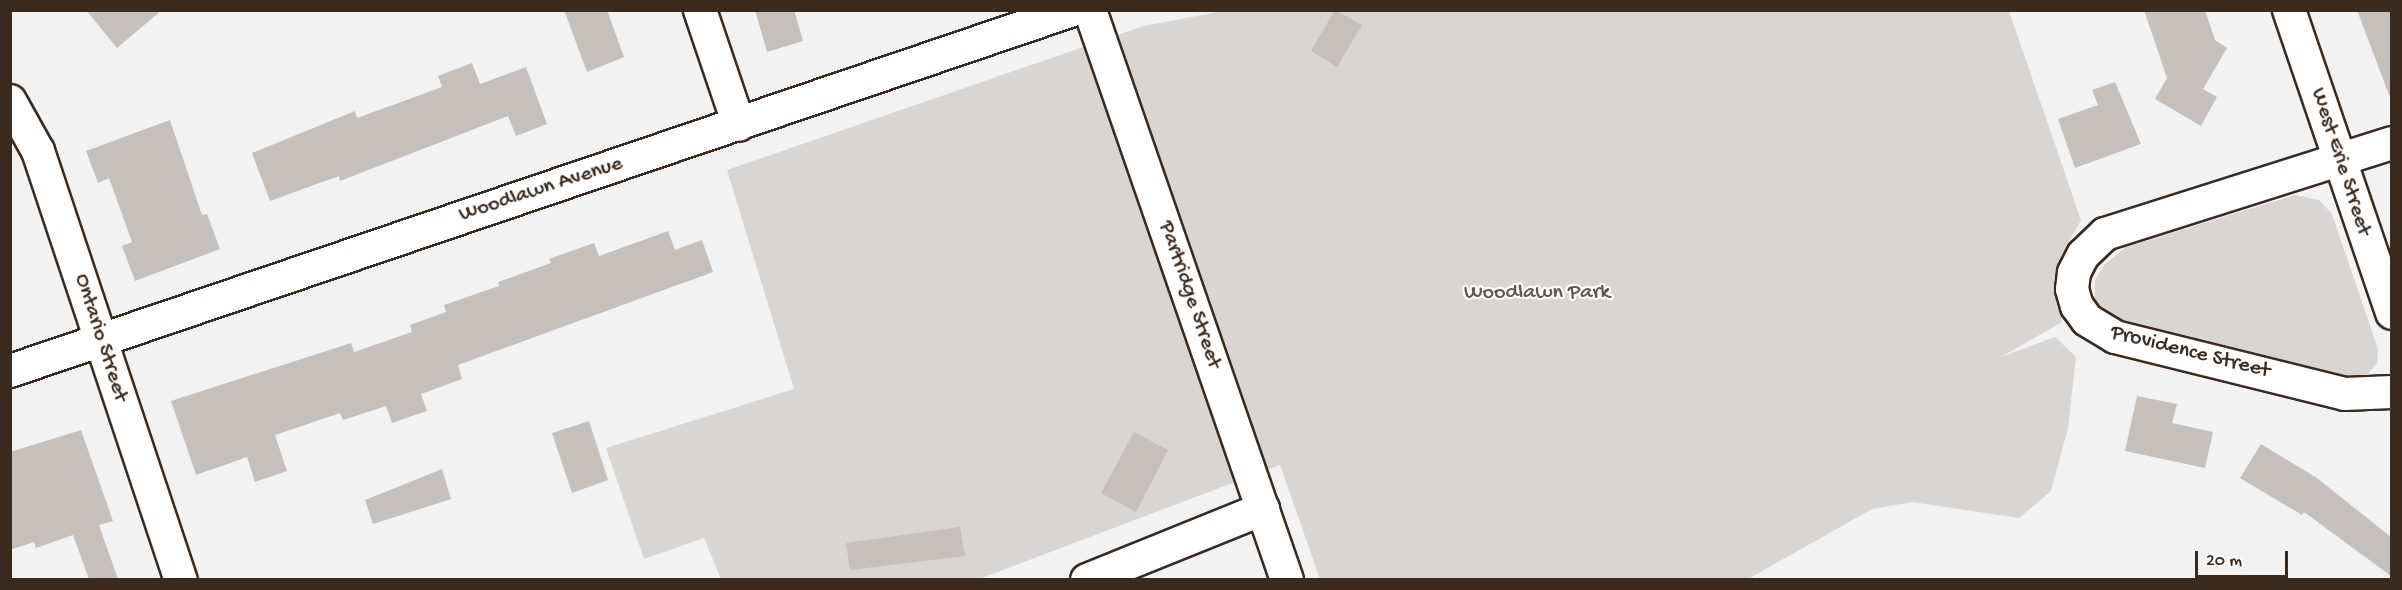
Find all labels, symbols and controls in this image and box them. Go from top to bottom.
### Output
street label: West Erie Street [2304,85,2376,239]
street label: Woodlawn Avenue [456,151,626,229]
street label: Partridge Street [1151,218,1227,372]
street label: Ontario Street [67,271,133,405]
park label: Woodlawn Park [1464,281,1610,307]
street label: Providence Street [2108,320,2272,386]
scale bar [2198,539,2291,577]
text: 20 m [2206,551,2242,572]

